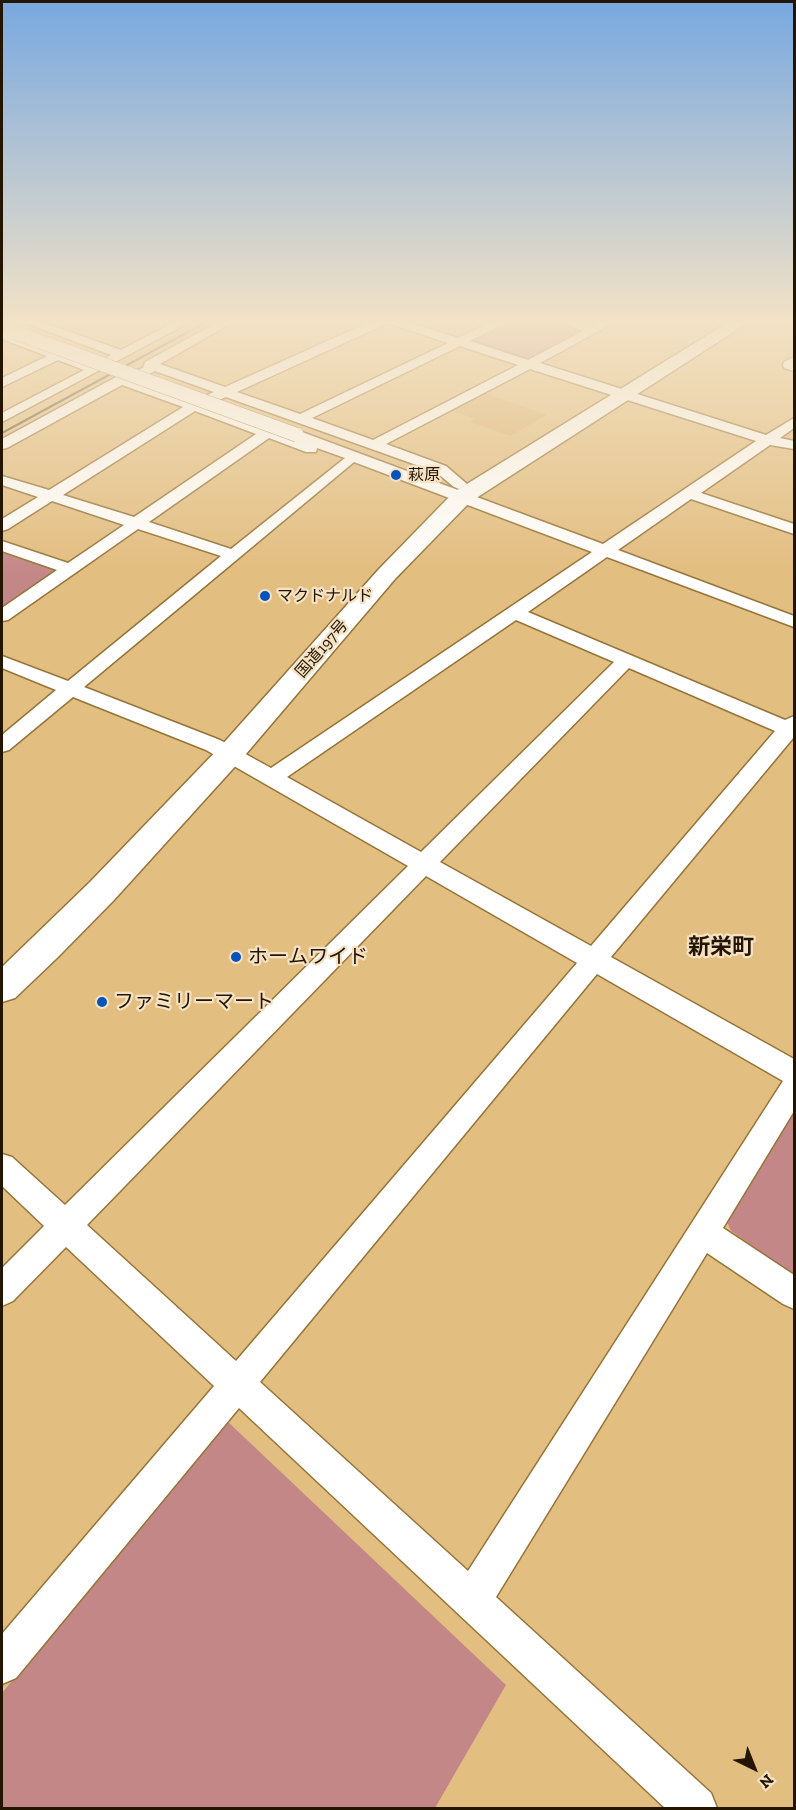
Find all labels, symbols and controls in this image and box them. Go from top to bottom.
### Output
place label: 萩原 [408,465,440,485]
marker: 萩原 [389,468,403,482]
place label: マクドナルド [277,586,373,606]
marker: マクドナルド [258,589,272,603]
street label: 国道197号 [292,616,352,682]
district label: 新栄町 [688,935,754,961]
place label: ホームワイド [248,945,368,969]
marker: ホームワイド [229,950,243,964]
place label: ファミリーマート [114,990,274,1014]
marker: ファミリーマート [95,995,109,1009]
north arrow [724,1738,784,1798]
text: N [756,1770,778,1793]

